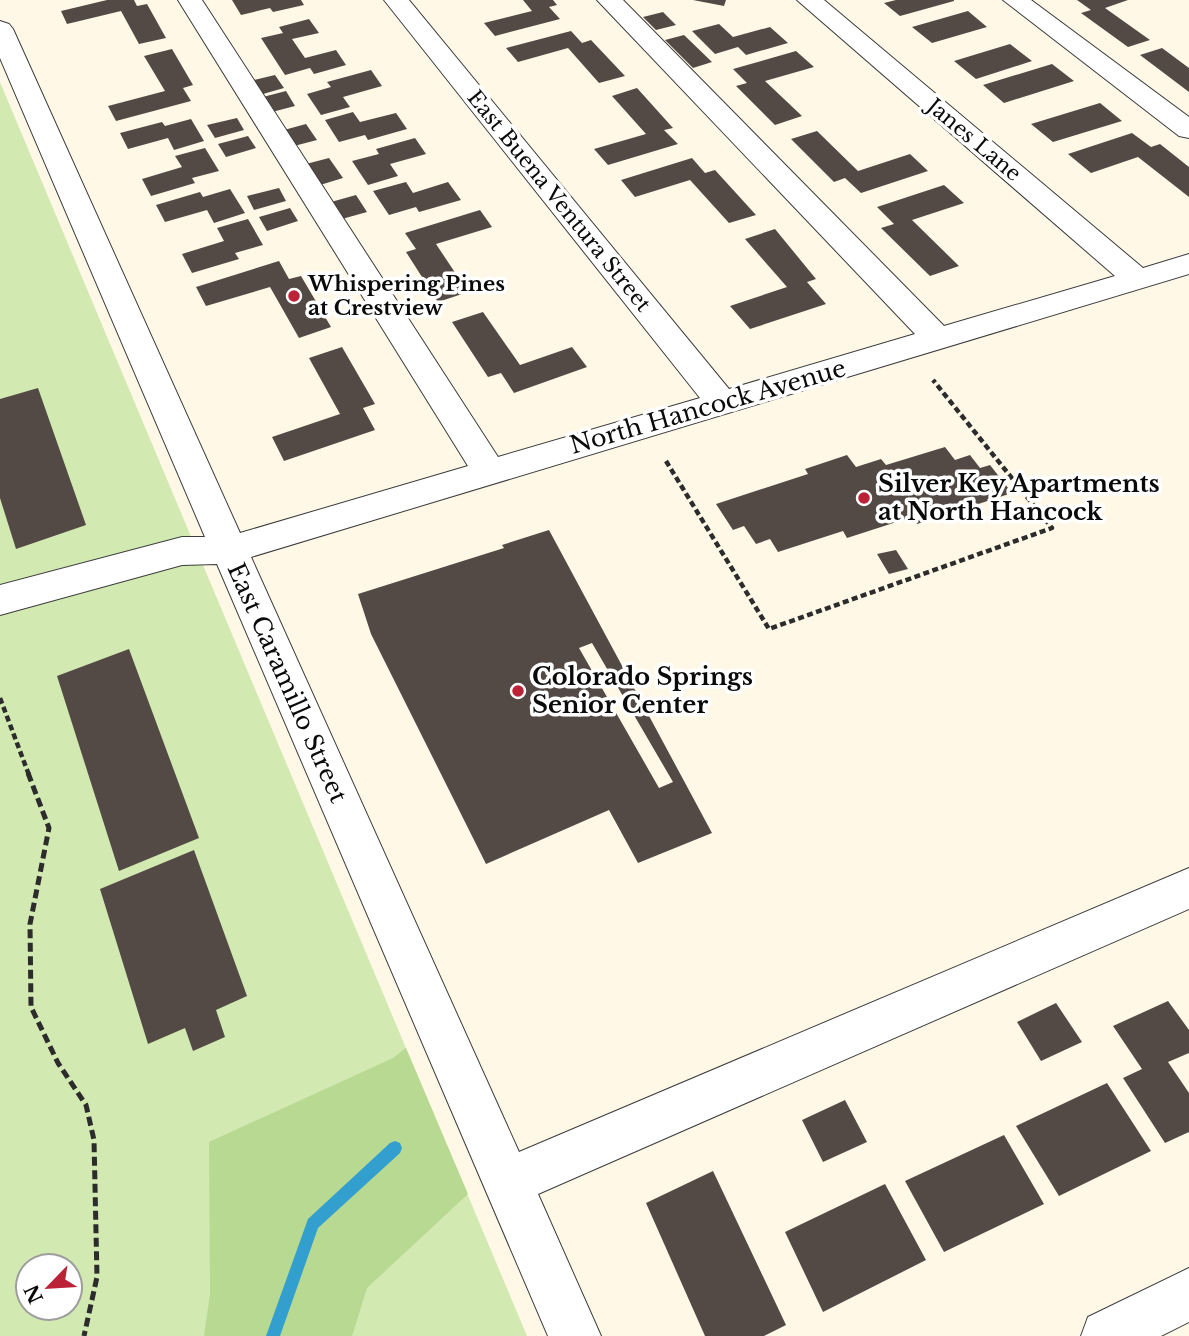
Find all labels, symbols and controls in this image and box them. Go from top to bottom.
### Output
street label: East Buena Ventura Street [462,85,656,317]
street label: Janes Lane [919,91,1026,187]
place label: Whispering Pines at Crestview [307,271,505,321]
marker: Whispering Pines at Crestview [286,288,302,304]
street label: North Hancock Avenue [567,353,849,460]
place label: Silver Key Apartments at North Hancock [878,469,1160,526]
marker: Silver Key Apartments at North Hancock [856,490,872,506]
street label: East Caramillo Street [221,559,353,807]
place label: Colorado Springs Senior Center [532,662,753,719]
marker: Colorado Springs Senior Center [510,683,526,699]
north arrow [14,1252,84,1322]
text: N [20,1281,48,1307]

